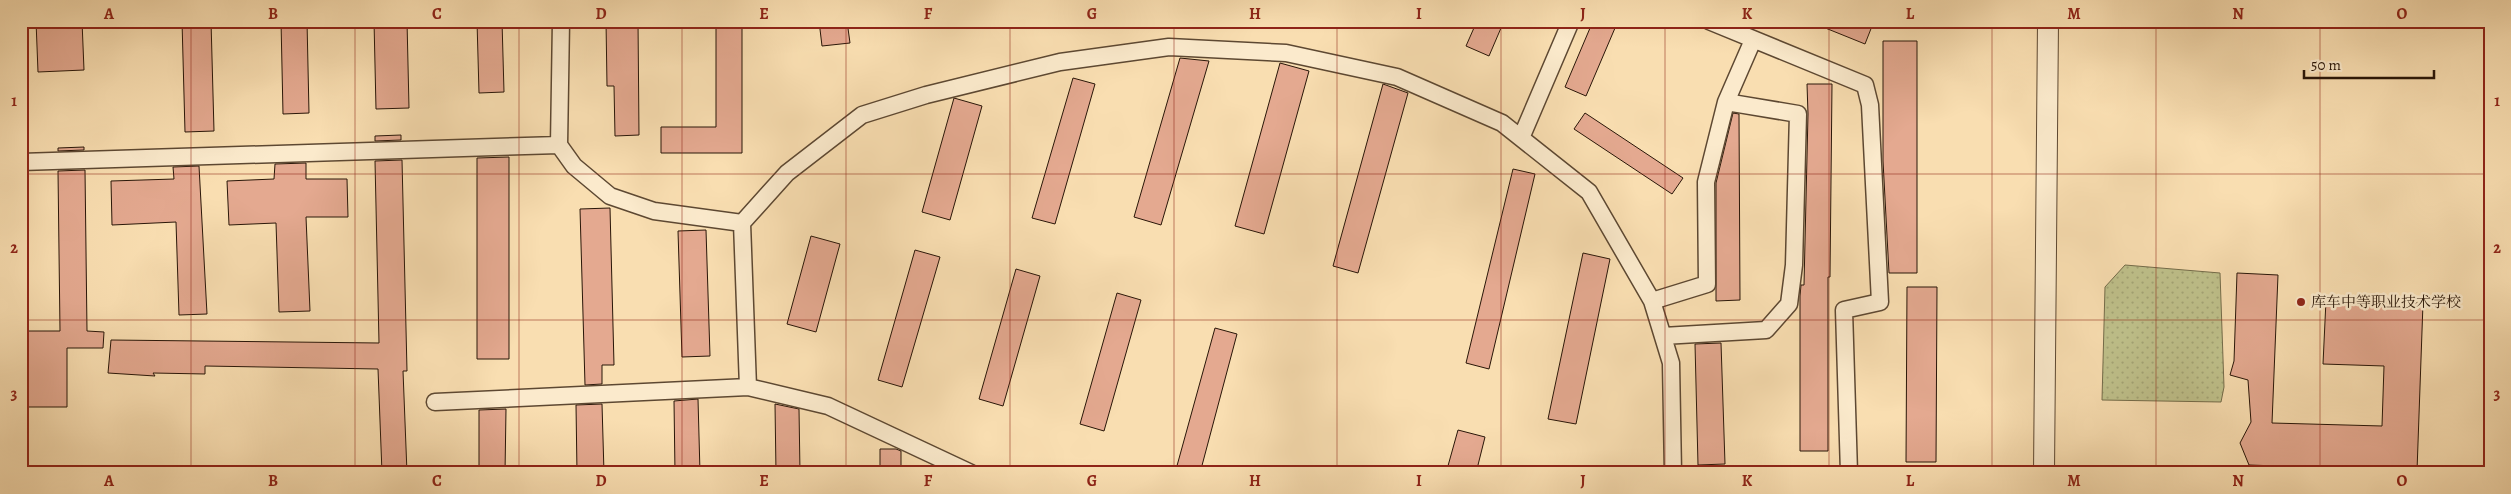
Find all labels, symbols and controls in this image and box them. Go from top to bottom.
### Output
text: A [103,3,115,25]
text: B [268,3,278,25]
text: C [432,3,442,25]
text: D [595,3,607,25]
text: E [759,3,769,25]
text: F [924,3,933,25]
text: G [1087,3,1097,25]
text: H [1249,3,1261,25]
text: I [1416,3,1422,25]
text: J [1580,3,1586,25]
text: K [1742,3,1753,25]
text: L [1906,3,1915,25]
text: M [2067,3,2081,25]
text: N [2232,3,2244,25]
text: O [2397,3,2408,25]
scale bar [2304,48,2434,80]
text: 50 m [2311,55,2341,75]
text: 1 [11,90,17,112]
text: 1 [2494,90,2500,112]
text: 2 [10,237,18,259]
text: 2 [2493,237,2501,259]
place label: 库车中等职业技术学校 [2311,292,2461,312]
marker: 库车中等职业技术学校 [2295,296,2307,308]
text: 3 [11,383,18,405]
text: 3 [2494,383,2501,405]
text: A [103,470,115,492]
text: B [268,470,278,492]
text: C [432,470,442,492]
text: D [595,470,607,492]
text: E [759,470,769,492]
text: F [924,470,933,492]
text: G [1087,470,1097,492]
text: H [1249,470,1261,492]
text: I [1416,470,1422,492]
text: J [1580,470,1586,492]
text: K [1742,470,1753,492]
text: L [1906,470,1915,492]
text: M [2067,470,2081,492]
text: N [2232,470,2244,492]
text: O [2397,470,2408,492]

